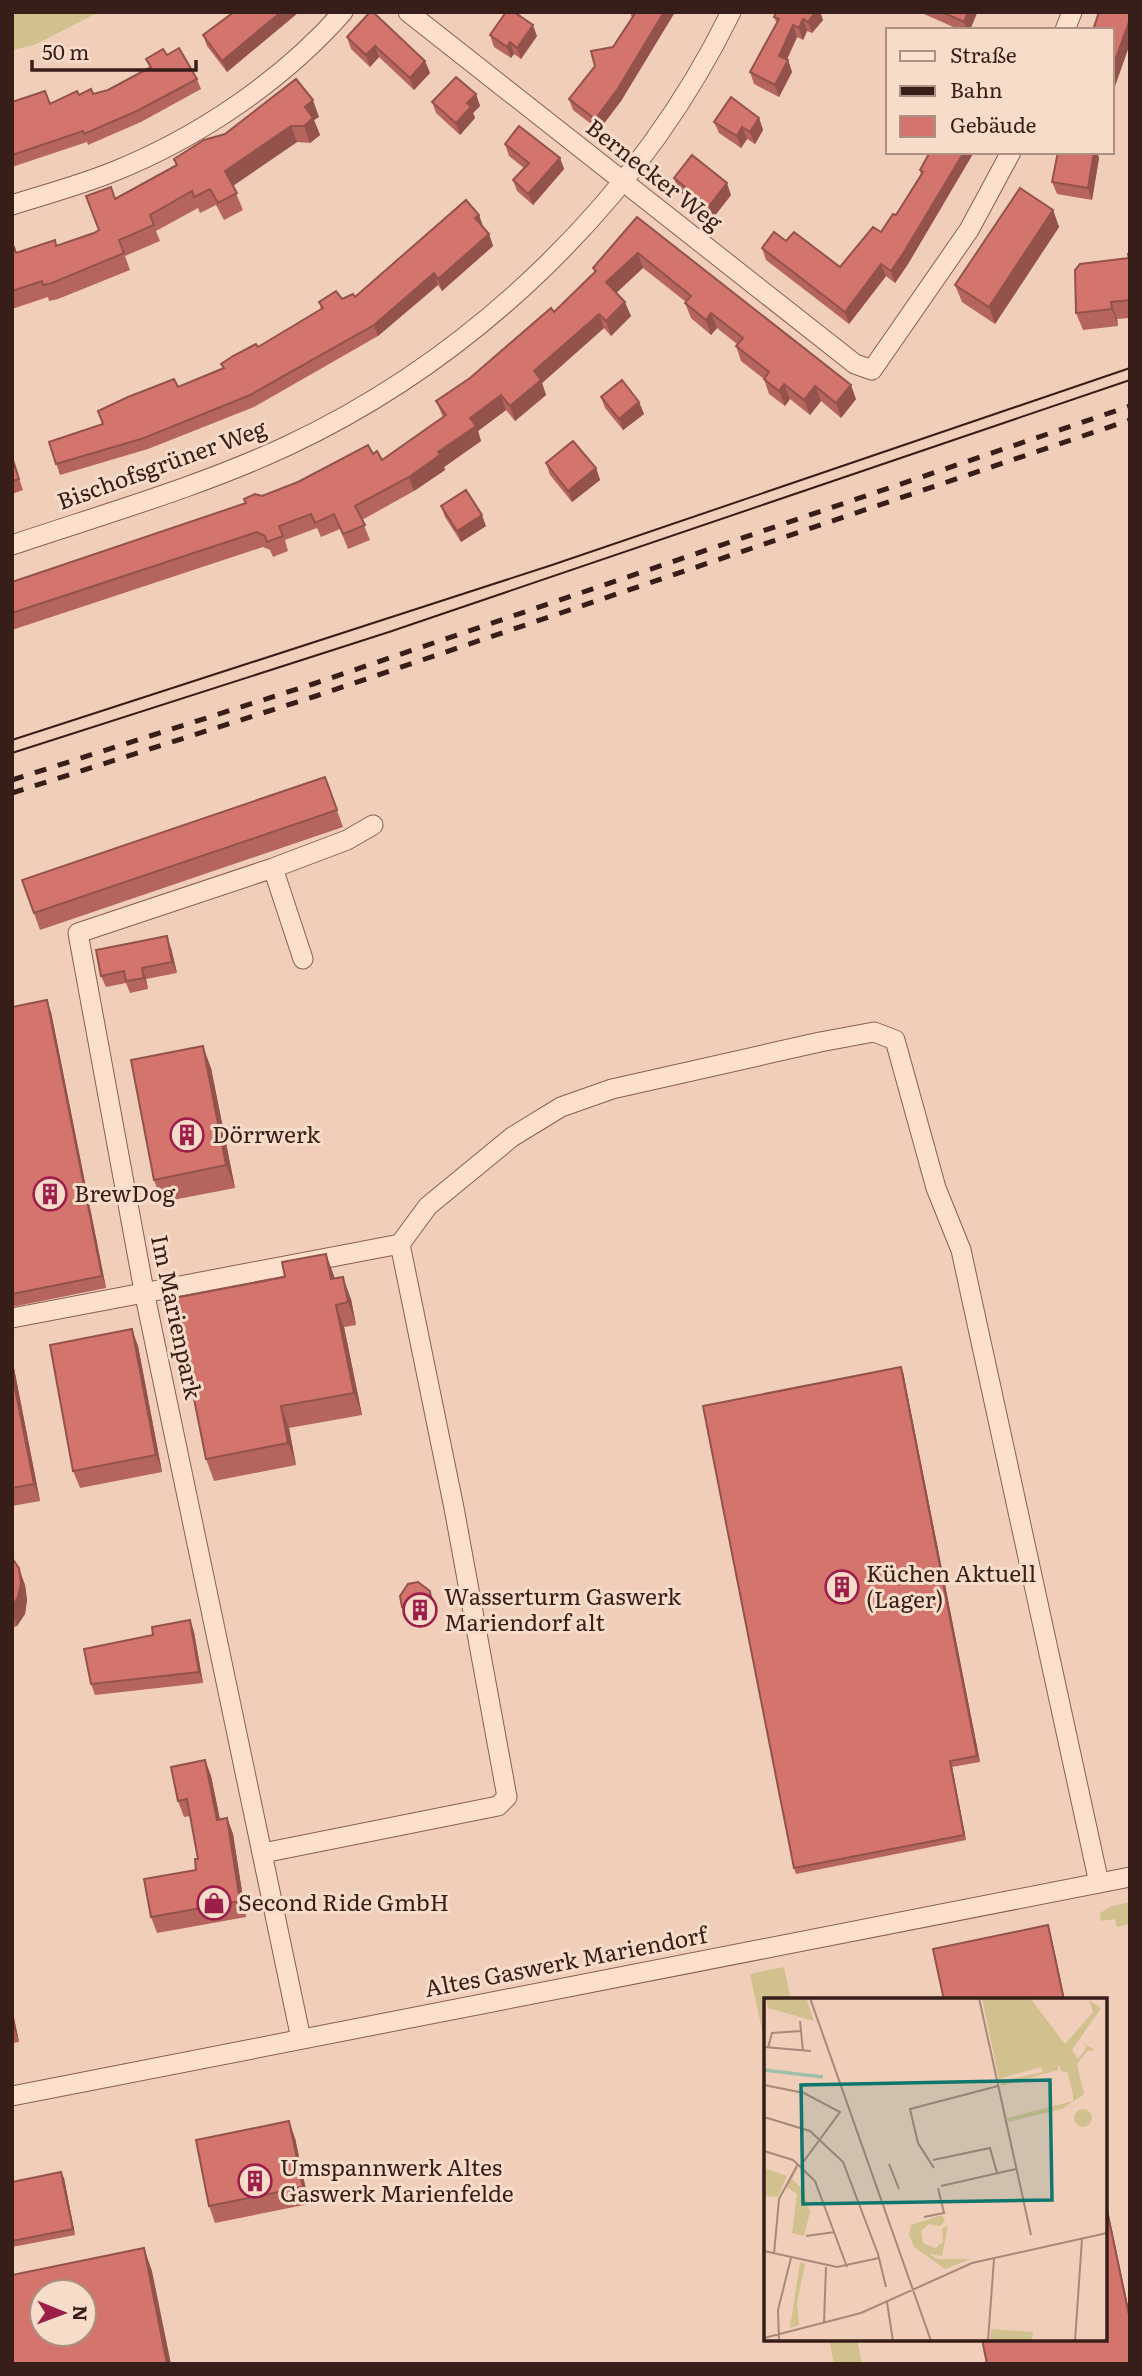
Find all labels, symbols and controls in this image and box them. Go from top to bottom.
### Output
scale bar [32,28,196,72]
legend [886,28,1114,154]
text: 50 m [42,35,89,66]
text: Straße [950,38,1017,69]
text: Bahn [950,73,1003,104]
text: Gebäude [950,108,1037,139]
street label: Bernecker Weg [580,109,731,238]
street label: Bischofsgrüner Weg [52,409,271,517]
building icon: Dörrwerk [168,1116,206,1154]
place label: Dörrwerk [212,1116,321,1150]
building icon: BrewDog [31,1175,69,1213]
place label: BrewDog [74,1175,175,1209]
street label: Im Marienpark [144,1231,212,1403]
place label: Küchen Aktuell (Lager) [866,1555,1037,1615]
building icon: Küchen Aktuell (Lager) [823,1568,861,1606]
place label: Wasserturm Gaswerk Mariendorf alt [444,1578,682,1638]
building icon: Wasserturm Gaswerk Mariendorf alt [401,1591,439,1629]
shop icon: Second Ride GmbH [195,1884,233,1922]
place label: Second Ride GmbH [238,1884,449,1918]
street label: Altes Gaswerk Mariendorf [421,1916,712,2004]
inset map [764,1998,1107,2341]
place label: Umspannwerk Altes Gaswerk Marienfelde [280,2149,514,2209]
building icon: Umspannwerk Altes Gaswerk Marienfelde [236,2162,274,2200]
north arrow [28,2278,98,2348]
text: N [67,2305,95,2322]

